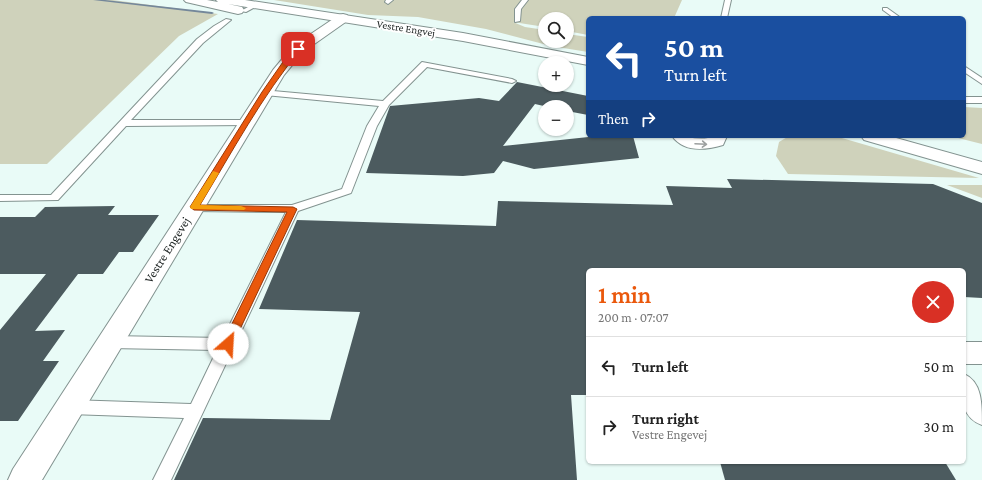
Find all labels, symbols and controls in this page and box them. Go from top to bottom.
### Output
map controls [538,12,574,136]
button: search [538,12,574,48]
street label: Vestre Engvej [376,17,436,40]
pin [281,32,315,66]
icon: left [598,32,650,84]
text: 50 m [664,32,724,63]
icon: arrive [287,38,309,60]
button: + [538,56,574,92]
text: Turn left [664,65,727,85]
button: − [538,100,574,136]
icon: right [637,108,659,130]
text: Then [598,111,629,127]
one-way arrow [694,140,707,148]
street label: Vestre Engevej [141,214,194,286]
text: 1 min [598,281,651,308]
button: close [912,281,954,323]
text: 200 m · 07:07 [598,310,669,325]
position arrow [207,323,249,365]
icon: left [598,356,620,378]
text: Turn left [632,359,688,375]
text: 50 m [924,359,954,375]
text: Turn right [632,411,699,427]
icon: right [598,416,620,438]
text: 30 m [924,419,954,435]
text: Vestre Engevej [632,427,707,442]

